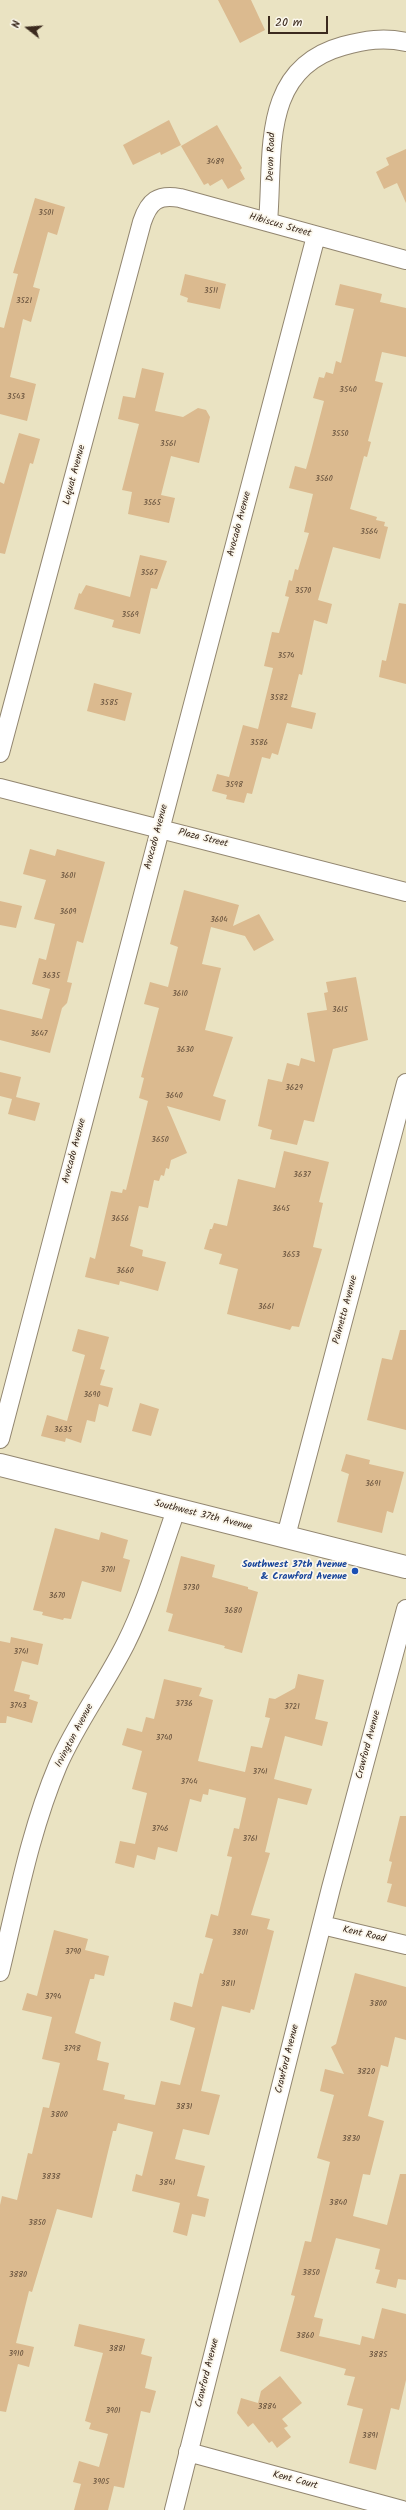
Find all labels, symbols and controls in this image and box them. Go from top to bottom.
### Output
north arrow [8,8,48,48]
scale bar [270,8,330,34]
text: 20 m [275,13,302,32]
text: N [7,19,26,30]
street label: Devon Road [265,132,279,182]
house number: 3489 [206,158,224,168]
house number: 3501 [38,209,54,219]
street label: Hibiscus Street [248,211,312,241]
house number: 3511 [204,287,218,297]
house number: 3521 [16,297,32,307]
house number: 3540 [339,386,357,396]
house number: 3543 [7,393,25,403]
house number: 3550 [331,430,349,440]
house number: 3561 [160,440,176,450]
street label: Loquat Avenue [61,444,89,506]
house number: 3560 [315,475,333,485]
street label: Avocado Avenue [226,490,254,558]
house number: 3565 [143,499,161,509]
house number: 3564 [360,528,378,538]
house number: 3567 [141,569,157,579]
house number: 3570 [295,587,311,597]
house number: 3569 [121,611,139,621]
house number: 3574 [278,652,294,662]
house number: 3582 [270,694,288,704]
house number: 3585 [100,699,118,709]
house number: 3586 [250,739,268,749]
house number: 3598 [225,781,243,791]
street label: Avocado Avenue [143,803,171,871]
street label: Plaza Street [177,827,229,851]
house number: 3601 [60,872,76,882]
house number: 3609 [60,908,76,918]
house number: 3604 [210,916,228,926]
house number: 3635 [42,972,60,982]
house number: 3610 [172,990,188,1000]
house number: 3615 [332,1006,348,1016]
house number: 3647 [30,1030,48,1040]
house number: 3630 [176,1046,194,1056]
house number: 3629 [285,1084,303,1094]
house number: 3640 [165,1092,183,1102]
street label: Avocado Avenue [61,1117,89,1185]
house number: 3650 [151,1136,169,1146]
house number: 3637 [293,1171,311,1181]
house number: 3645 [272,1205,290,1215]
house number: 3656 [111,1215,129,1225]
house number: 3653 [282,1251,300,1261]
house number: 3660 [116,1267,134,1277]
street label: Palmetto Avenue [331,1274,361,1346]
house number: 3661 [258,1303,274,1313]
house number: 3690 [84,1391,100,1401]
house number: 3635 [54,1426,72,1436]
house number: 3691 [365,1480,381,1490]
street label: Southwest 37th Avenue [153,1498,253,1534]
place label: Southwest 37th Avenue & Crawford Avenue [242,1559,347,1582]
house number: 3701 [101,1566,115,1576]
marker: Southwest 37th Avenue & Crawford Avenue [350,1566,360,1576]
house number: 3730 [183,1584,199,1594]
house number: 3670 [49,1592,65,1602]
house number: 3680 [224,1607,242,1617]
house number: 3741 [13,1648,29,1658]
house number: 3736 [175,1700,193,1710]
house number: 3743 [9,1702,27,1712]
street label: Irvington Avenue [53,1702,97,1770]
house number: 3721 [284,1703,300,1713]
street label: Crawford Avenue [354,1709,384,1781]
house number: 3740 [156,1734,172,1744]
house number: 3741 [252,1768,268,1778]
house number: 3744 [180,1778,198,1788]
house number: 3746 [151,1825,169,1835]
house number: 3761 [242,1835,258,1845]
street label: Kent Road [341,1924,387,1946]
house number: 3801 [232,1929,248,1939]
house number: 3790 [65,1948,81,1958]
house number: 3811 [221,1980,235,1990]
house number: 3794 [45,1993,61,2003]
house number: 3800 [369,2000,387,2010]
street label: Crawford Avenue [274,2023,302,2095]
house number: 3798 [64,2045,80,2055]
house number: 3820 [357,2068,375,2078]
house number: 3831 [176,2103,192,2113]
house number: 3800 [50,2111,68,2121]
house number: 3830 [342,2135,360,2145]
house number: 3838 [42,2173,60,2183]
house number: 3841 [159,2179,175,2189]
house number: 3840 [329,2199,347,2209]
house number: 3850 [28,2219,46,2229]
house number: 3850 [302,2269,320,2279]
house number: 3880 [9,2271,27,2281]
house number: 3860 [296,2332,314,2342]
street label: Crawford Avenue [194,2337,222,2409]
house number: 3881 [109,2345,125,2355]
house number: 3910 [9,2350,23,2360]
house number: 3885 [369,2351,387,2361]
house number: 3884 [258,2403,276,2413]
house number: 3901 [106,2407,120,2417]
house number: 3891 [362,2432,378,2442]
street label: Kent Court [271,2469,319,2493]
house number: 3905 [93,2478,109,2488]

